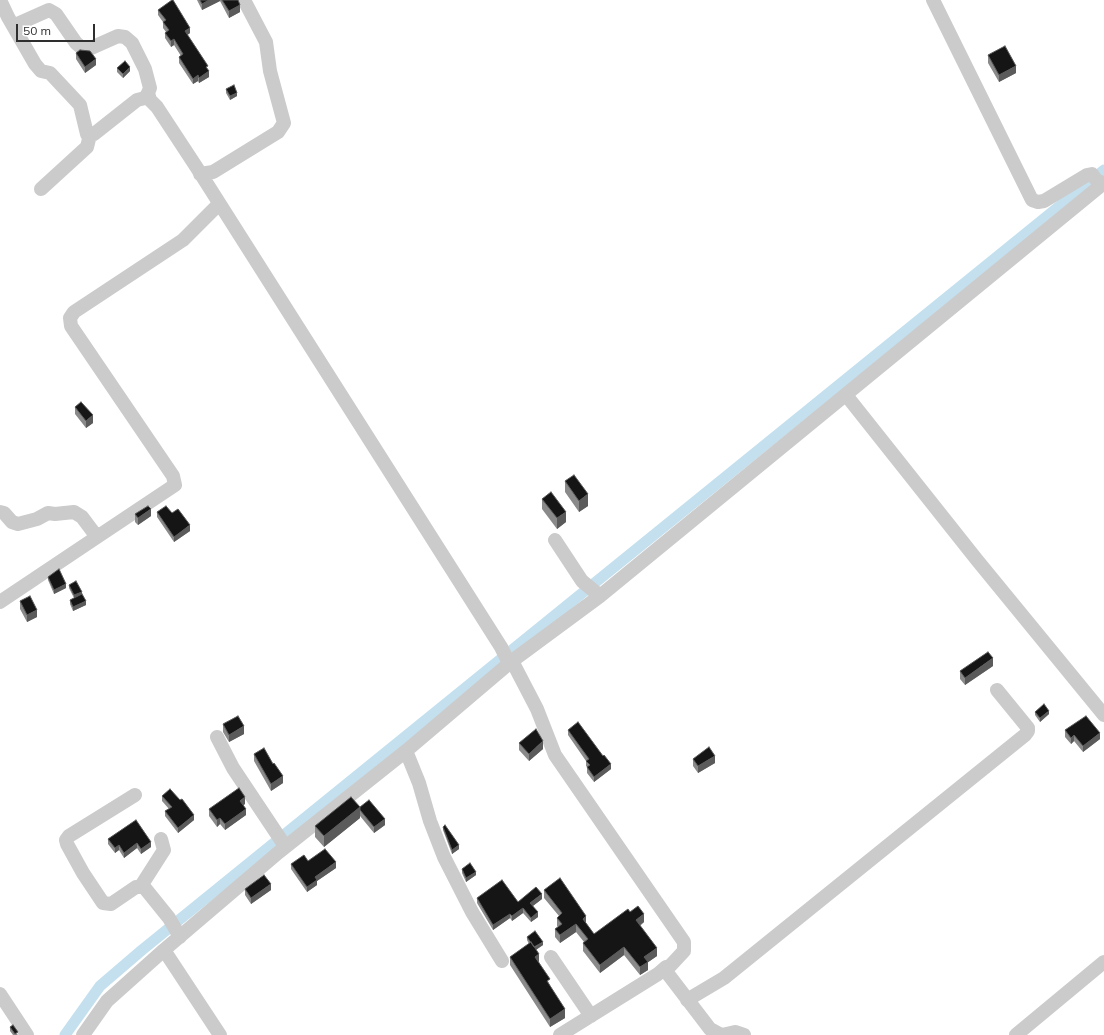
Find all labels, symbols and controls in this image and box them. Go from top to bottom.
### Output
scale bar [18,16,97,42]
text: 50 m [23,23,51,38]

